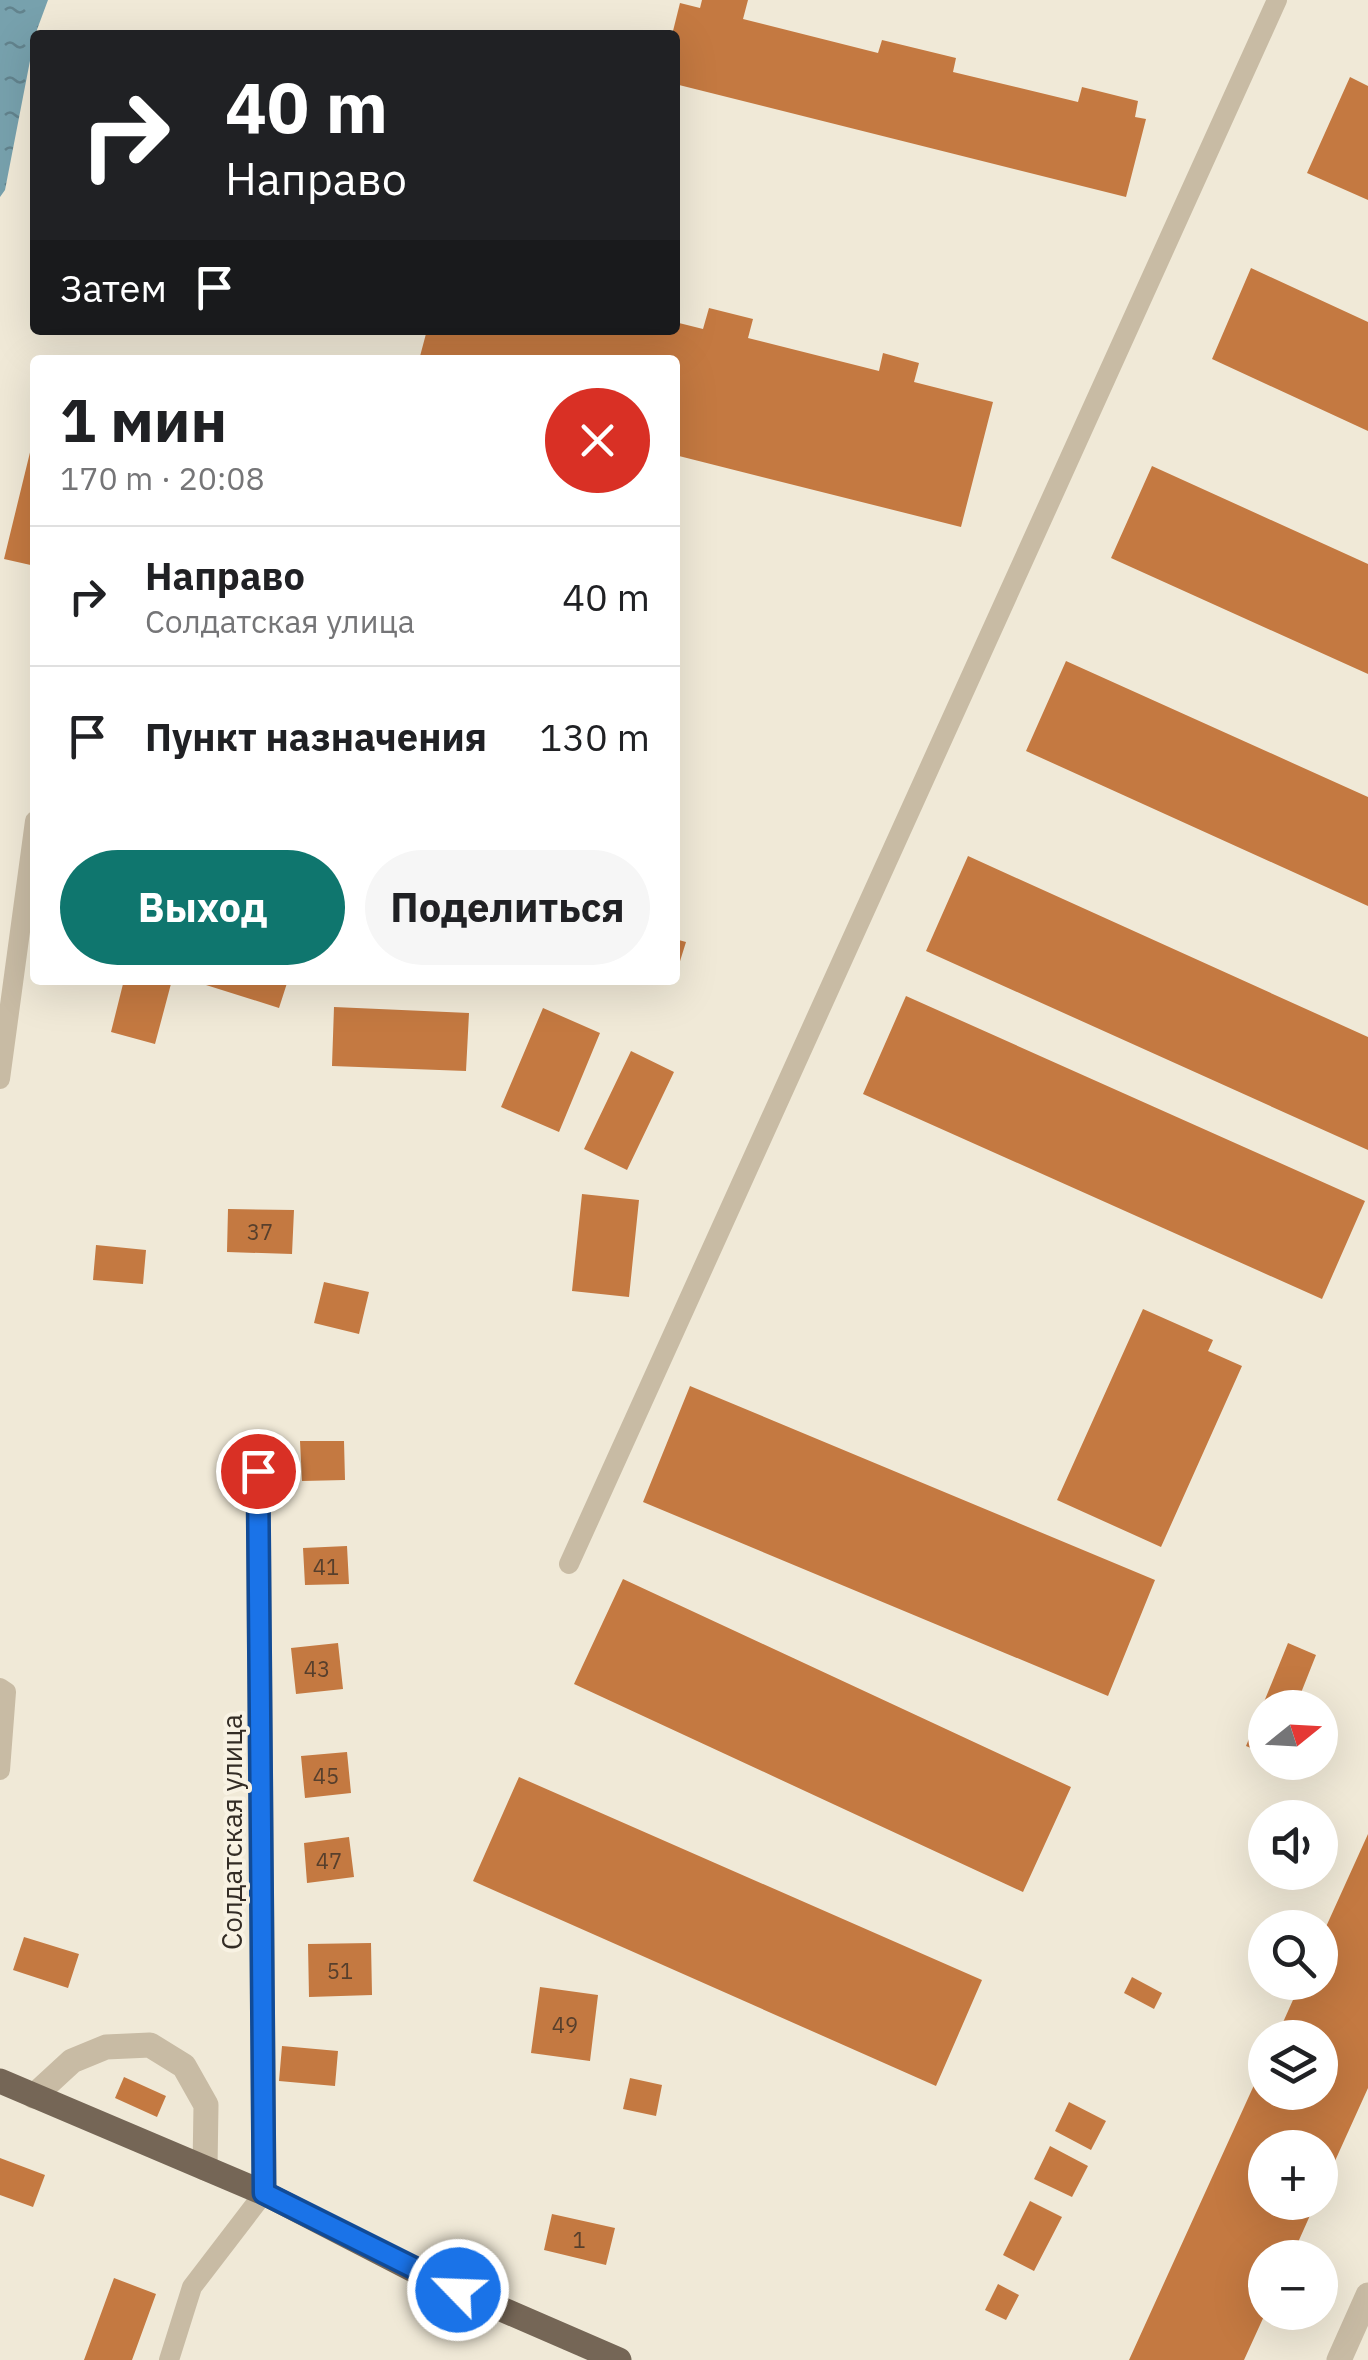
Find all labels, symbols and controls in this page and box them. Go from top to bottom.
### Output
text: 40 m [225,61,388,152]
icon: right [60,70,190,200]
text: Направо [225,149,407,207]
icon: arrive [187,260,242,315]
text: Затем [60,263,167,312]
text: 1 мин [60,380,227,459]
button: close [545,388,650,493]
text: 170 m · 20:08 [60,457,265,499]
text: Направо [145,551,305,600]
icon: right [60,569,115,624]
text: 40 m [562,572,650,621]
text: Солдатская улица [145,600,415,642]
icon: arrive [60,709,115,764]
text: Пункт назначения [145,712,487,761]
text: 130 m [539,712,650,761]
button: Выход [60,850,345,965]
button: Поделиться [365,850,650,965]
house number: 37 [247,1217,273,1246]
pin [216,1429,301,1514]
icon: arrive [231,1444,286,1499]
house number: 41 [313,1552,339,1581]
house number: 43 [304,1654,330,1683]
north arrow [1248,1690,1338,1780]
map controls [1248,1690,1338,2330]
street label: Солдатская улица [213,1714,250,1950]
house number: 45 [313,1761,339,1790]
button: sound [1248,1800,1338,1890]
house number: 47 [316,1846,342,1875]
button: search [1248,1910,1338,2000]
house number: 51 [327,1956,353,1985]
house number: 49 [552,2010,578,2039]
button: layers [1248,2020,1338,2110]
button: + [1248,2130,1338,2220]
house number: 1 [572,2225,586,2254]
position arrow [406,2238,510,2342]
button: − [1248,2240,1338,2330]

